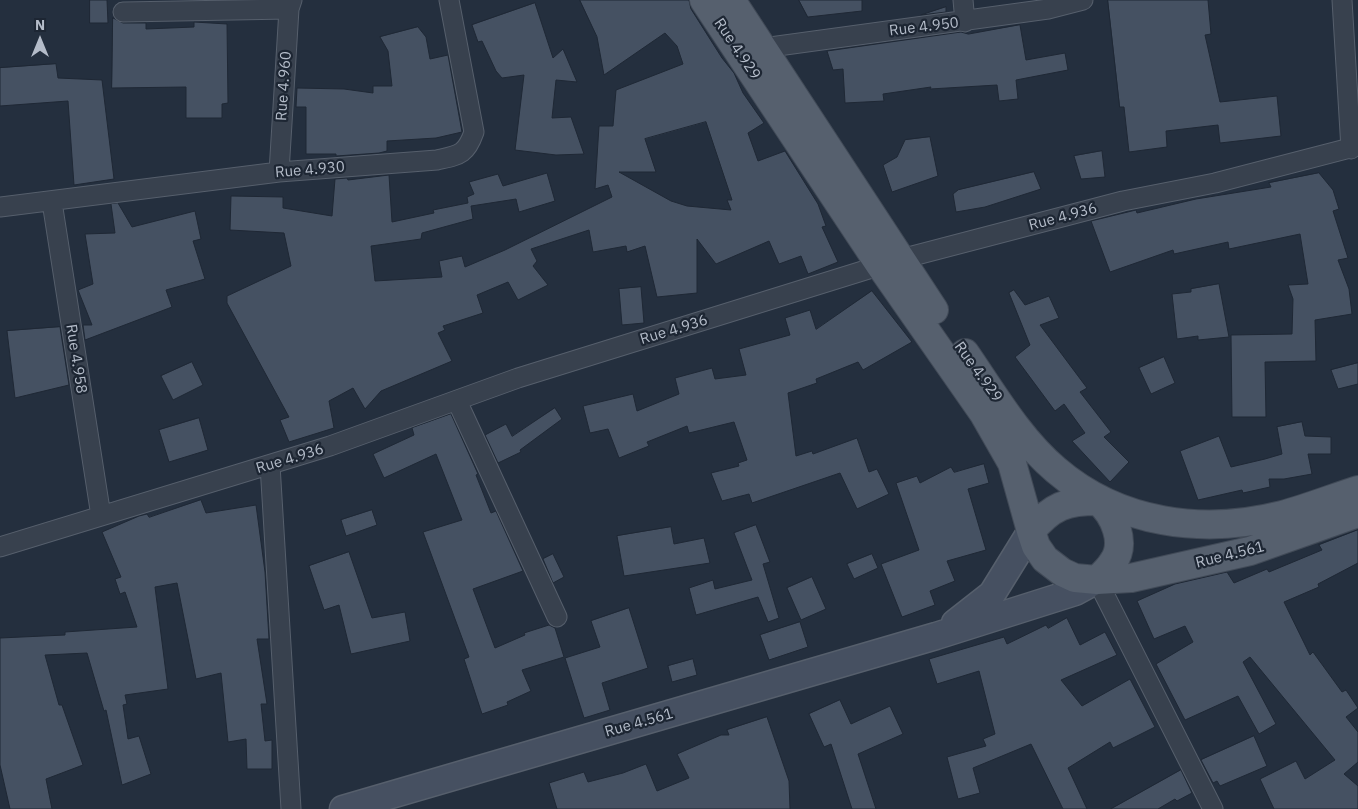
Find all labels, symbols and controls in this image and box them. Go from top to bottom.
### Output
street label: Rue 4.950 [888,14,960,40]
north arrow [15,15,65,65]
street label: Rue 4.929 [710,15,764,83]
text: N [35,16,45,34]
street label: Rue 4.960 [273,50,295,122]
street label: Rue 4.930 [274,158,346,182]
street label: Rue 4.936 [1027,199,1099,235]
street label: Rue 4.936 [638,311,710,349]
street label: Rue 4.958 [62,323,90,395]
street label: Rue 4.929 [950,338,1006,406]
street label: Rue 4.936 [254,440,326,478]
street label: Rue 4.561 [1194,538,1266,572]
street label: Rue 4.561 [603,705,675,741]

